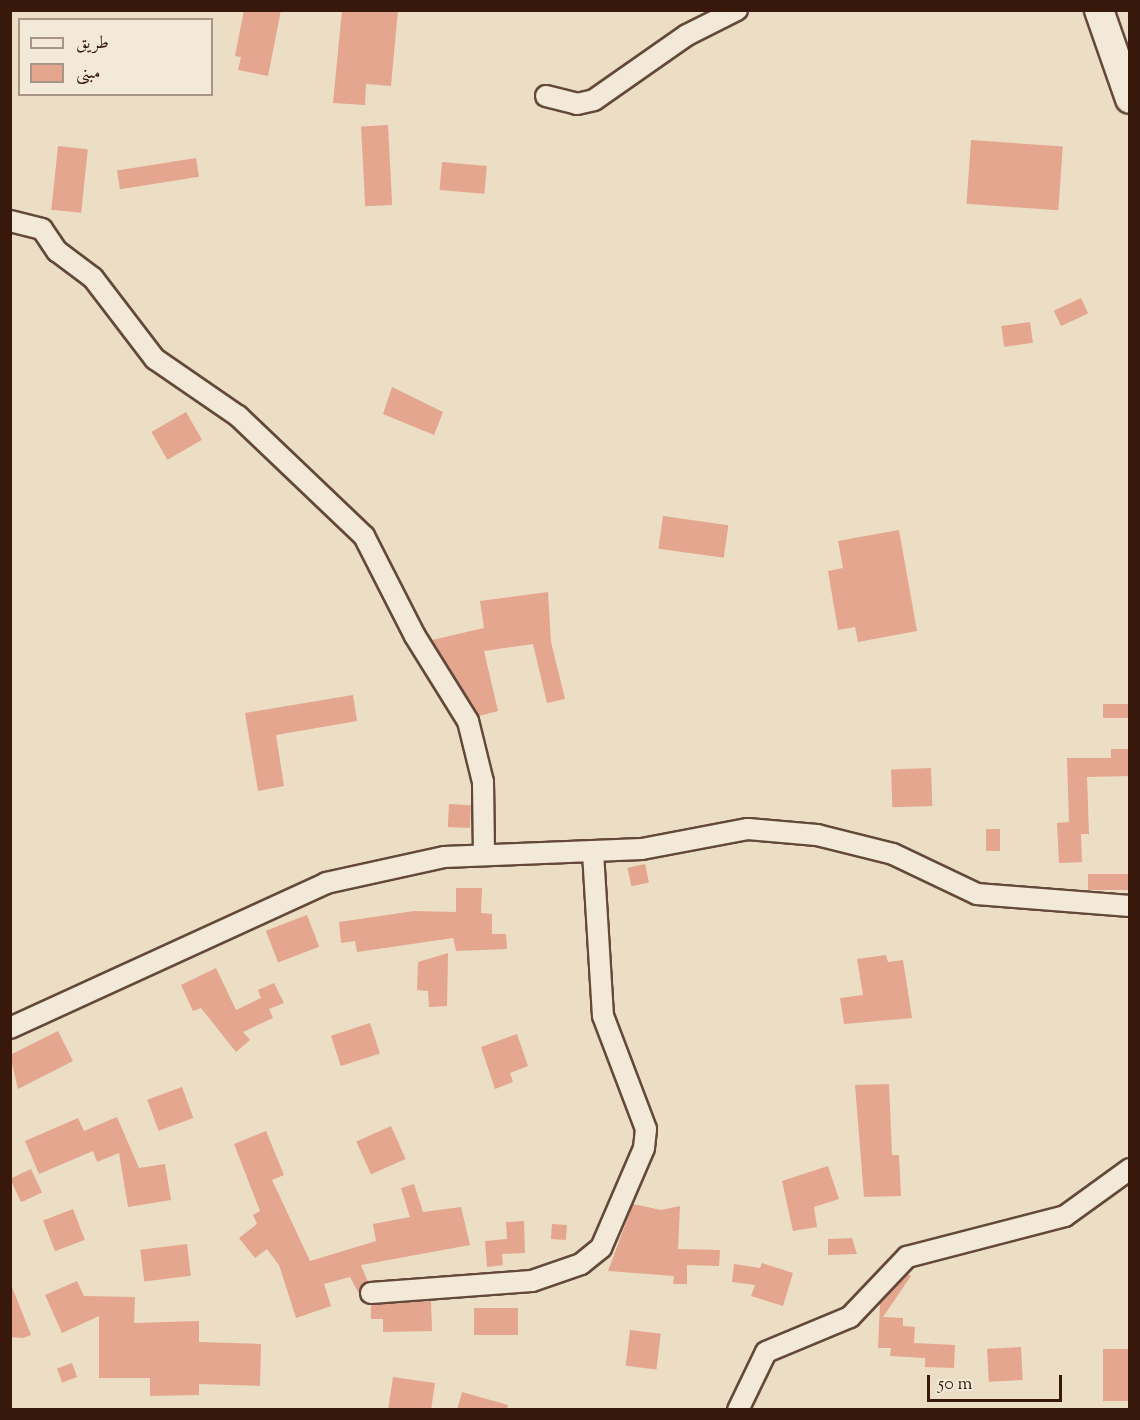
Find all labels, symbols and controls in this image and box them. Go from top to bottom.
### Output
legend [18,18,213,96]
text: طريق [76,31,109,57]
text: مبنى [76,61,101,87]
scale bar [930,1363,1065,1401]
text: 50 m [938,1372,972,1398]

